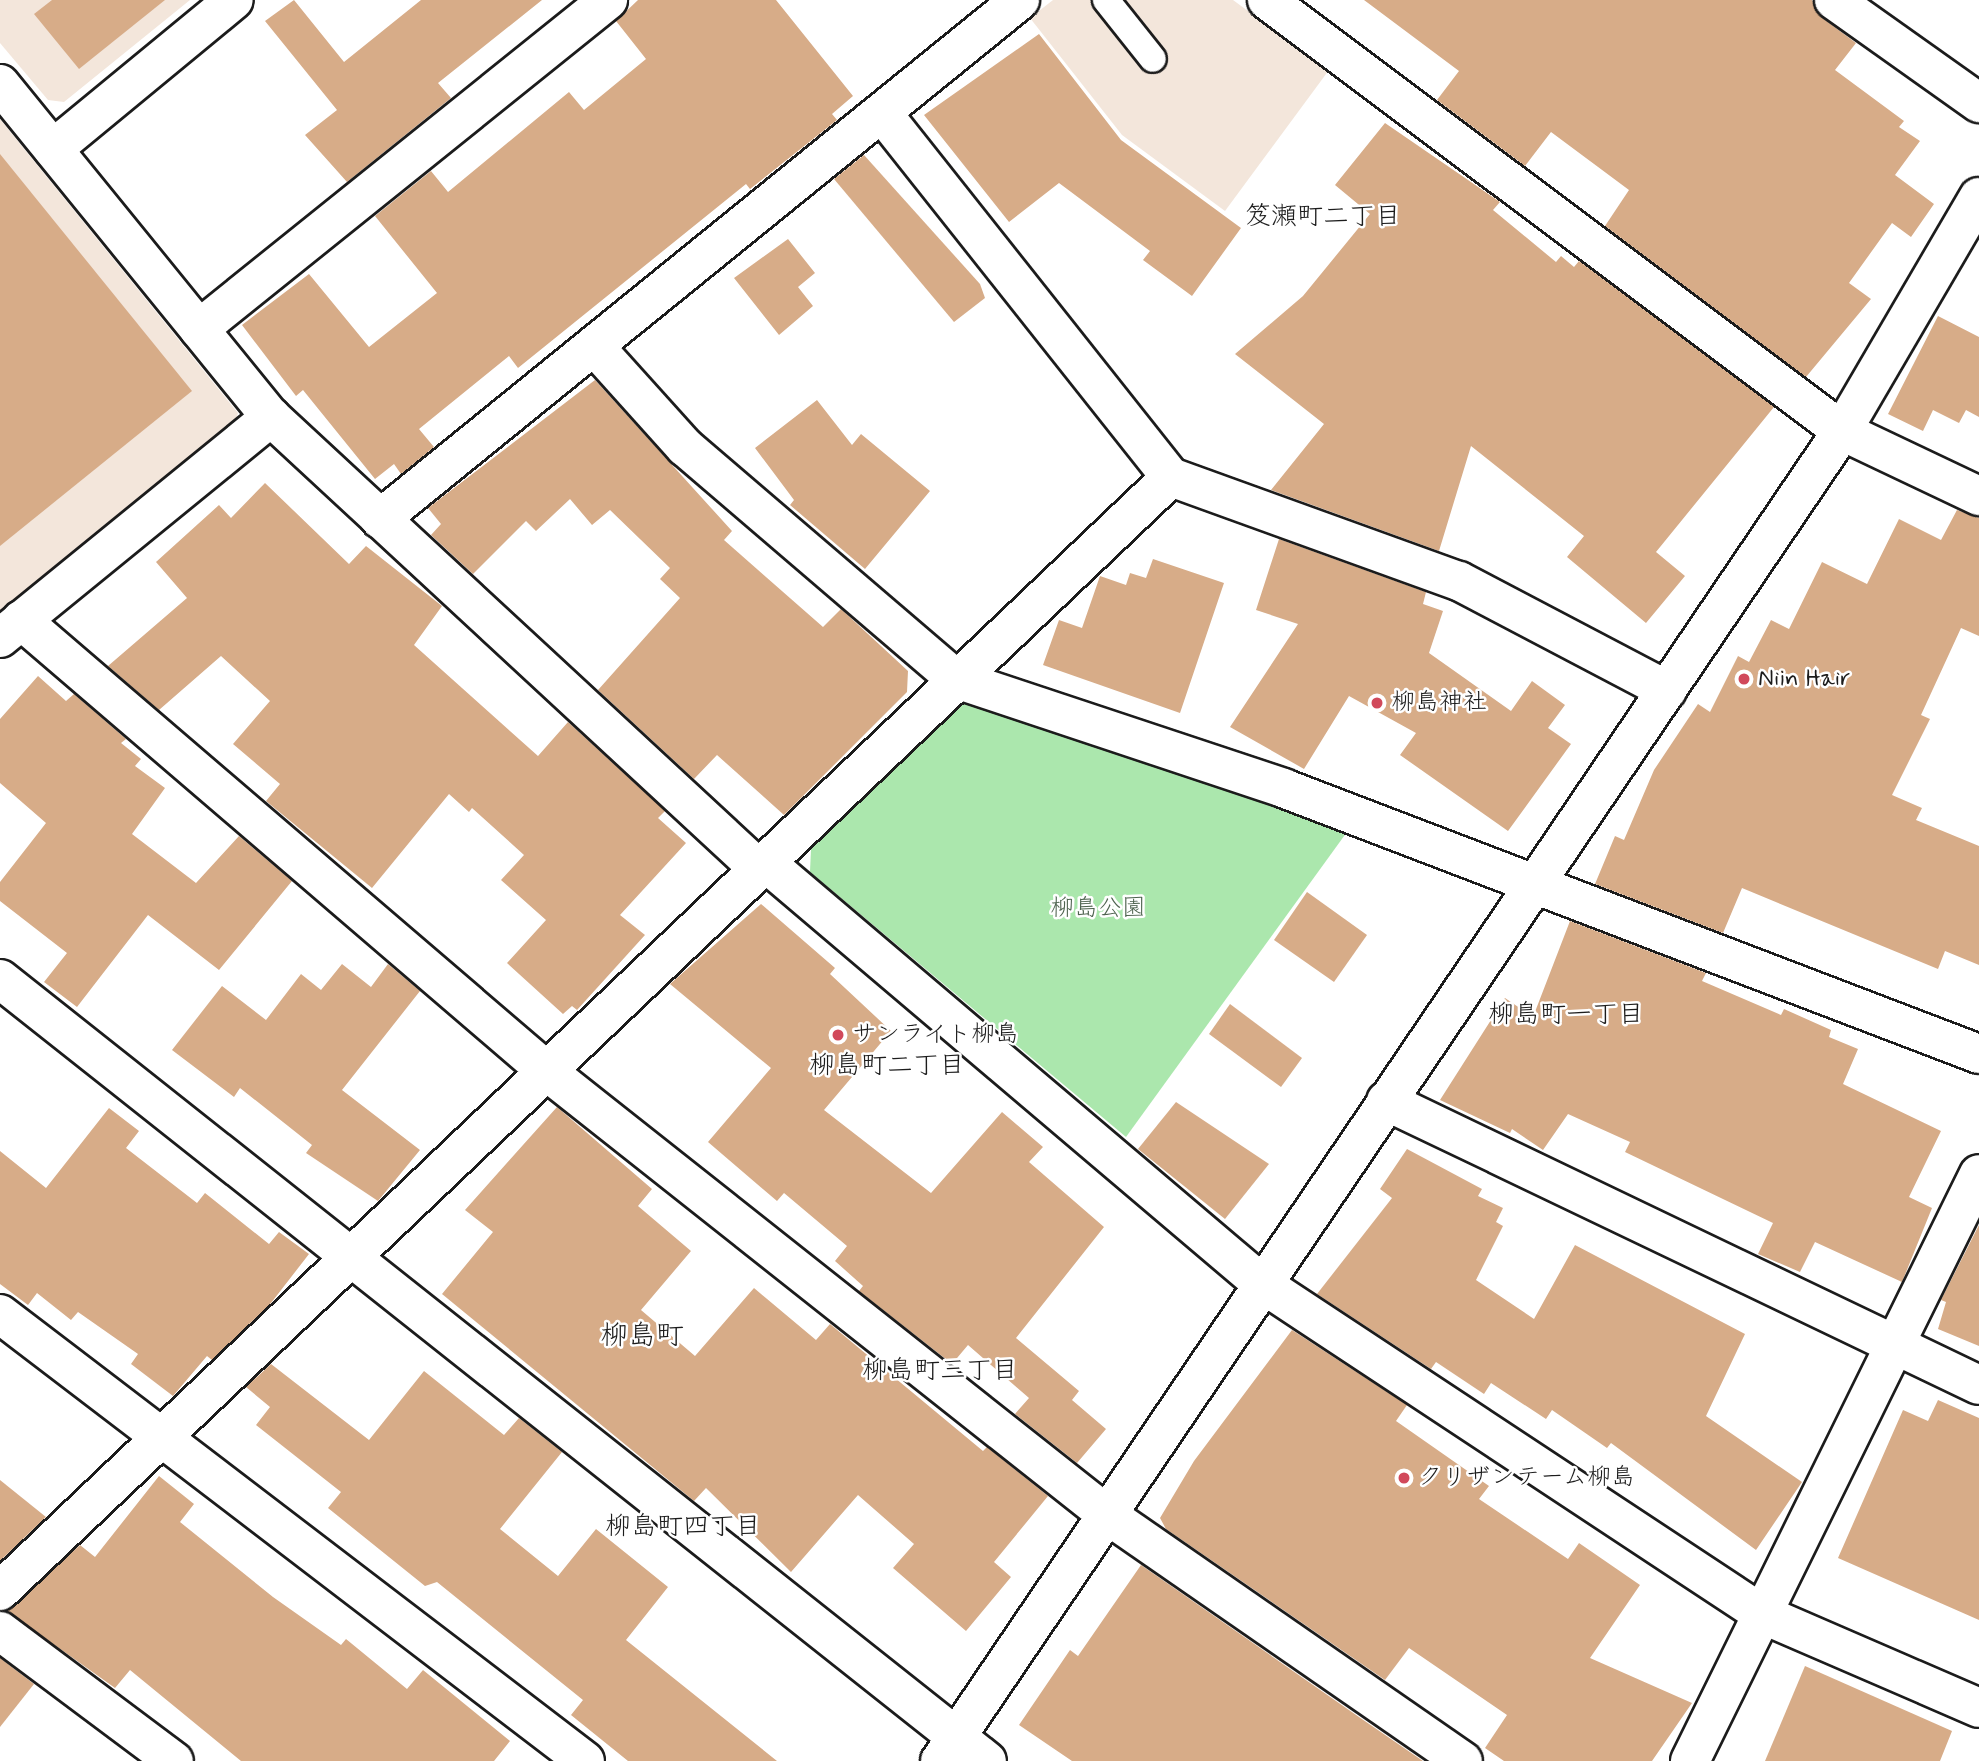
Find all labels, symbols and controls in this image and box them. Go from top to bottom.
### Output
district label: 笈瀬町二丁目 [1245,202,1401,234]
place label: Niin Hair [1758,665,1849,693]
marker: Niin Hair [1736,671,1752,687]
place label: 柳島神社 [1391,689,1487,717]
marker: 柳島神社 [1369,695,1385,711]
park label: 柳島公園 [1050,895,1146,923]
district label: 柳島町一丁目 [1488,1000,1644,1032]
place label: サンライト柳島 [852,1021,1020,1049]
marker: サンライト柳島 [830,1027,846,1043]
district label: 柳島町二丁目 [809,1051,965,1083]
district label: 柳島町 [600,1320,684,1354]
district label: 柳島町三丁目 [862,1356,1018,1388]
place label: クリザンテーム柳島 [1418,1464,1634,1492]
marker: クリザンテーム柳島 [1396,1470,1412,1486]
district label: 柳島町四丁目 [605,1512,761,1544]

